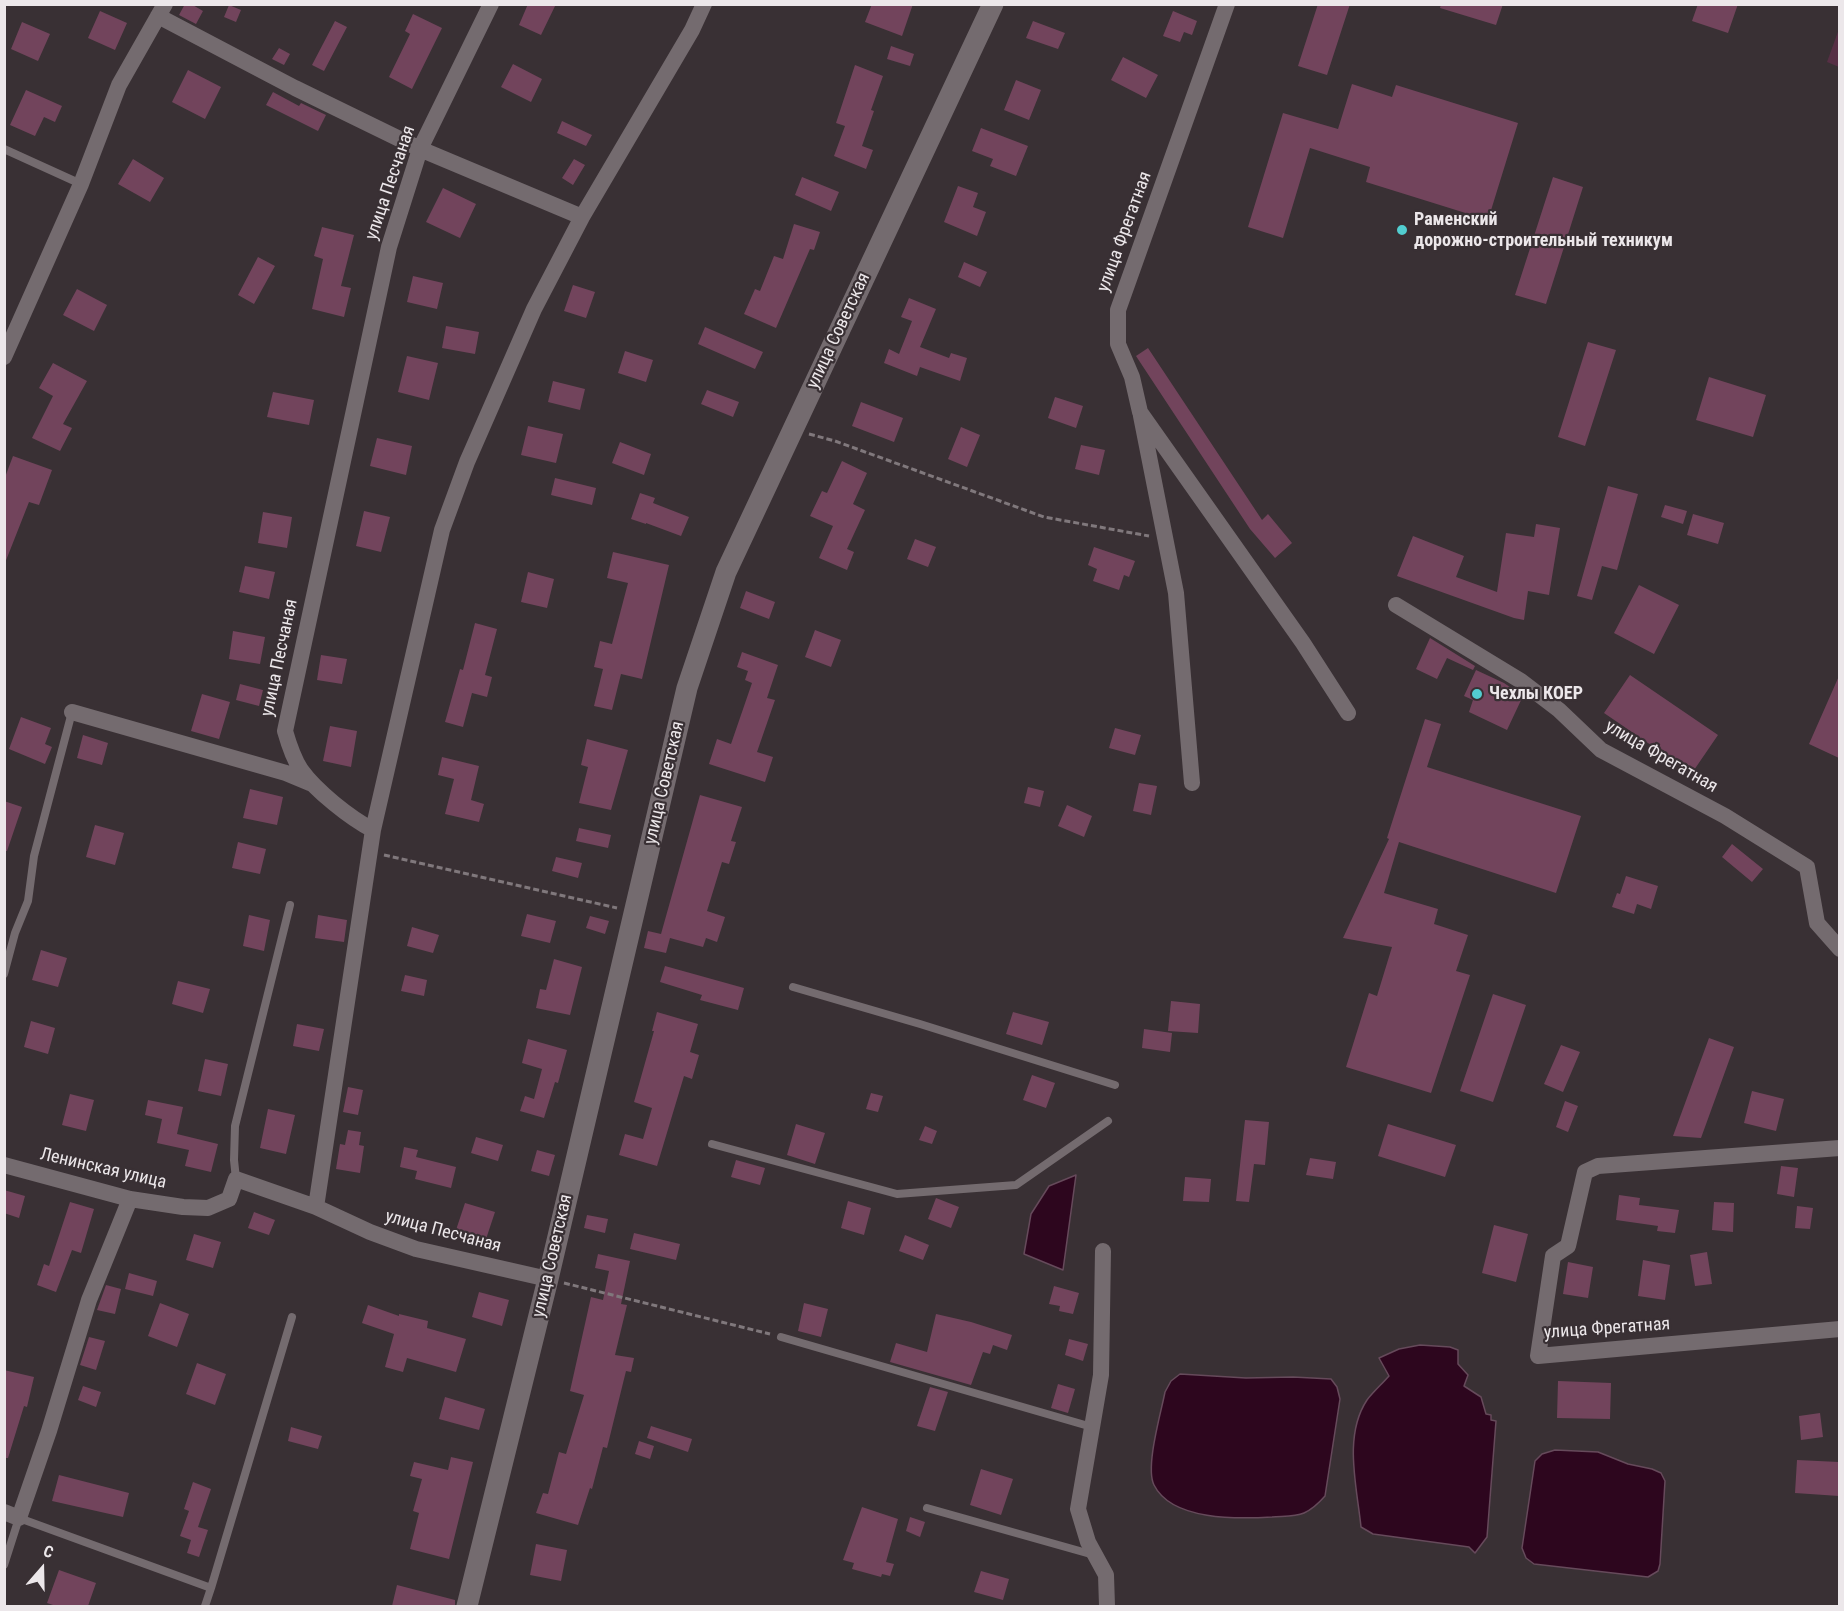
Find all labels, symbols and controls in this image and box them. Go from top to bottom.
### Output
street label: улица Песчаная [361,123,421,243]
street label: улица Фрегатная [1093,169,1157,295]
place label: Раменский дорожно-строительный техникум [1414,209,1673,252]
marker: Раменский дорожно-строительный техникум [1395,223,1409,237]
street label: улица Советская [803,270,875,392]
street label: улица Песчаная [257,597,303,719]
place label: Чехлы КОЕР [1489,683,1583,705]
marker: Чехлы КОЕР [1470,687,1484,701]
street label: улица Фрегатная [1601,716,1721,798]
street label: улица Советская [640,719,690,847]
street label: Ленинская улица [38,1144,168,1194]
street label: улица Советская [528,1192,578,1320]
street label: улица Песчаная [383,1206,503,1258]
street label: улица Фрегатная [1543,1314,1671,1344]
north arrow [12,1539,72,1599]
text: С [41,1541,56,1562]

